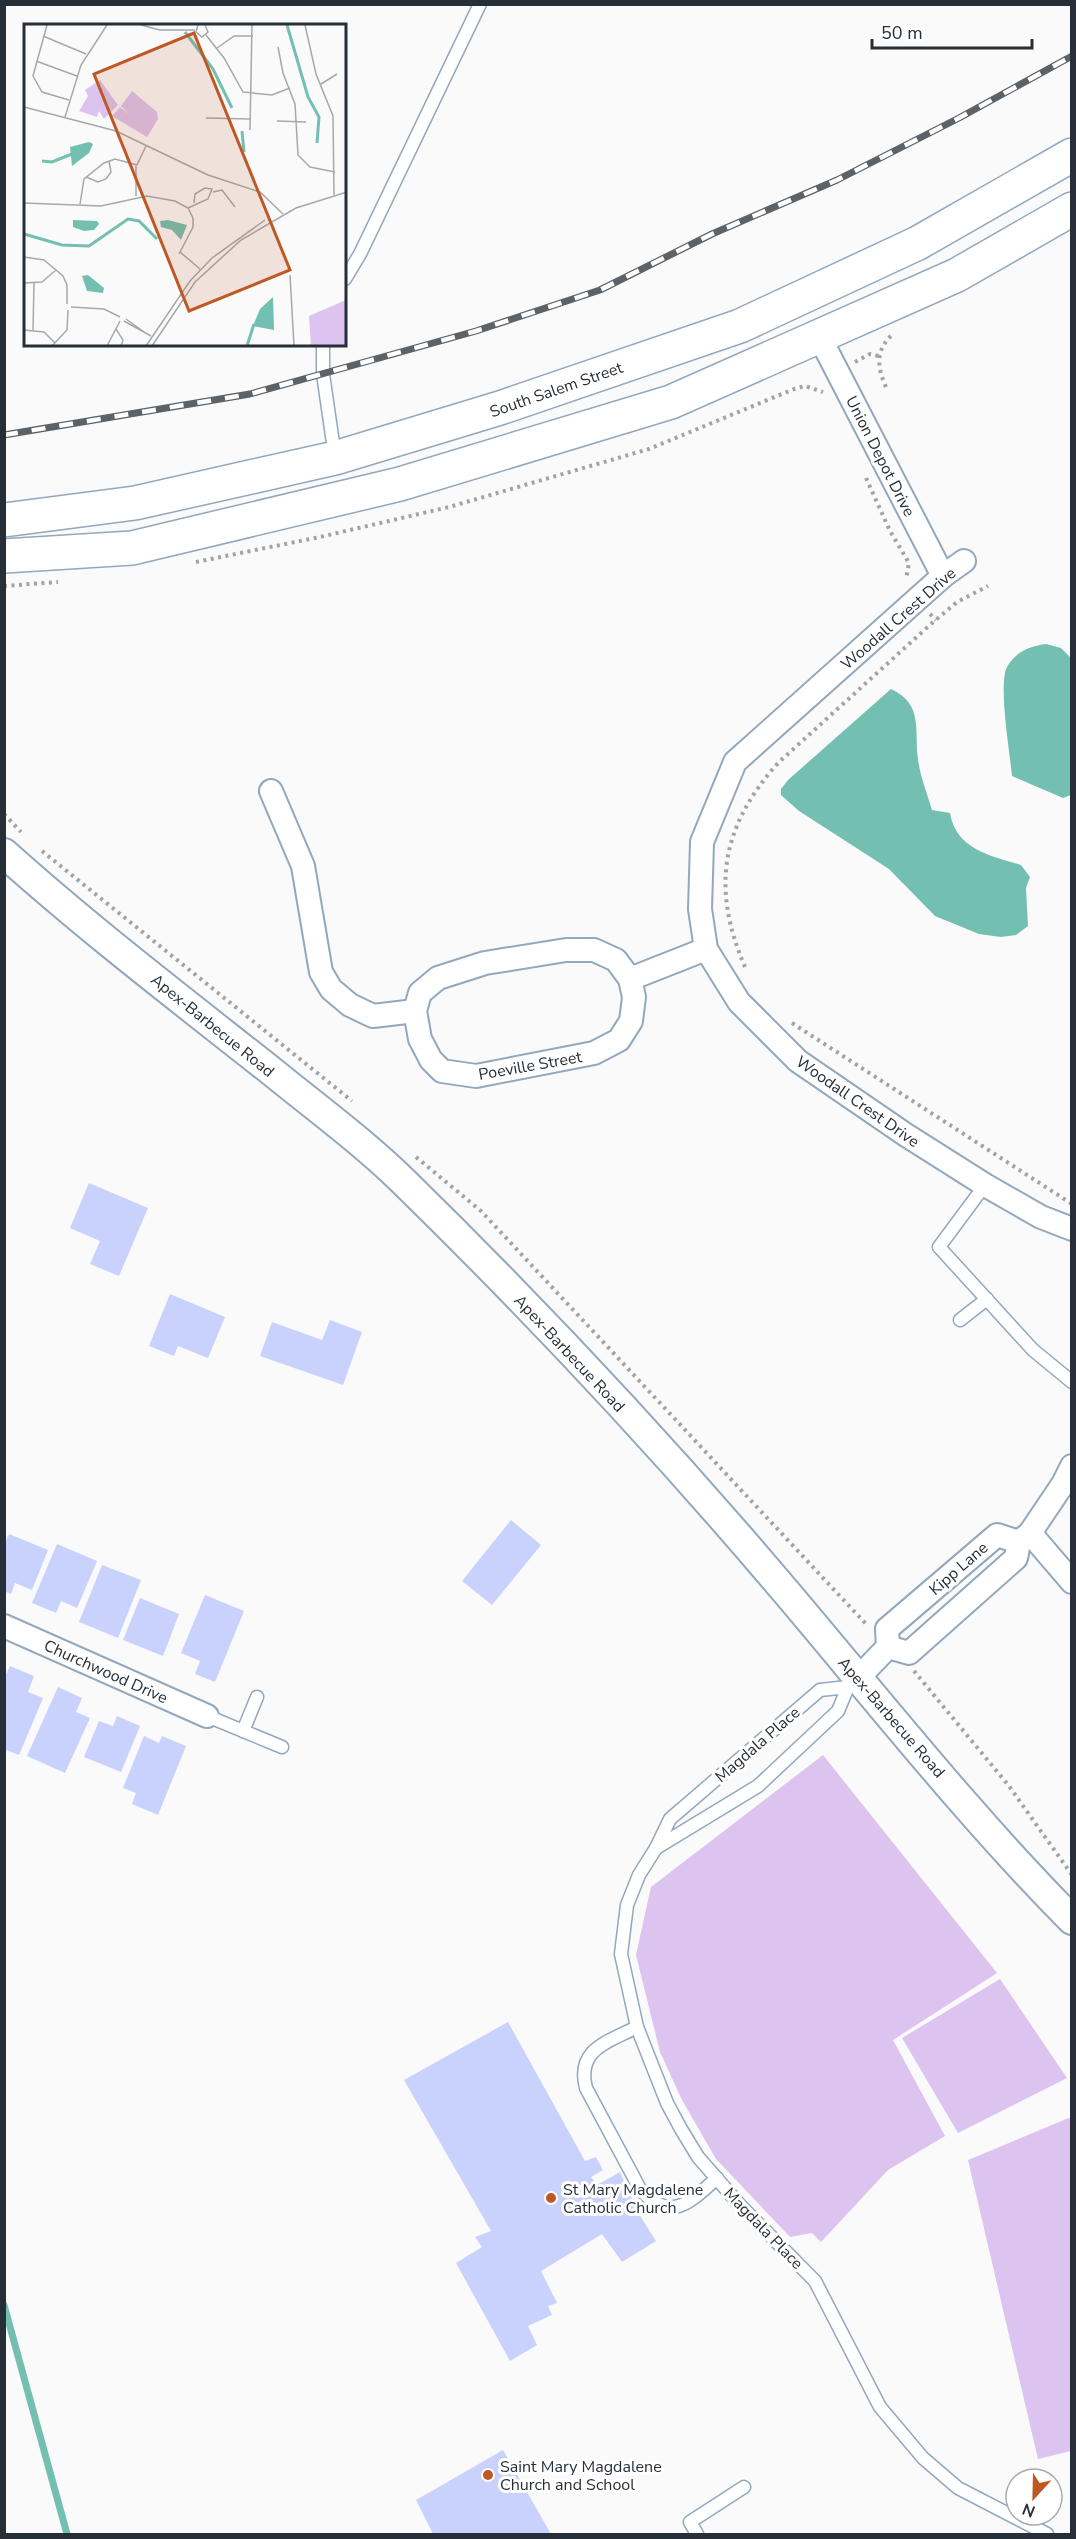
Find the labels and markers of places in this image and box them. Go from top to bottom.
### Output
place label: St Mary Magdalene Catholic Church [563,2179,703,2219]
marker: St Mary Magdalene Catholic Church [544,2191,558,2205]
place label: Saint Mary Magdalene Church and School [500,2456,662,2496]
marker: Saint Mary Magdalene Church and School [481,2468,495,2482]

